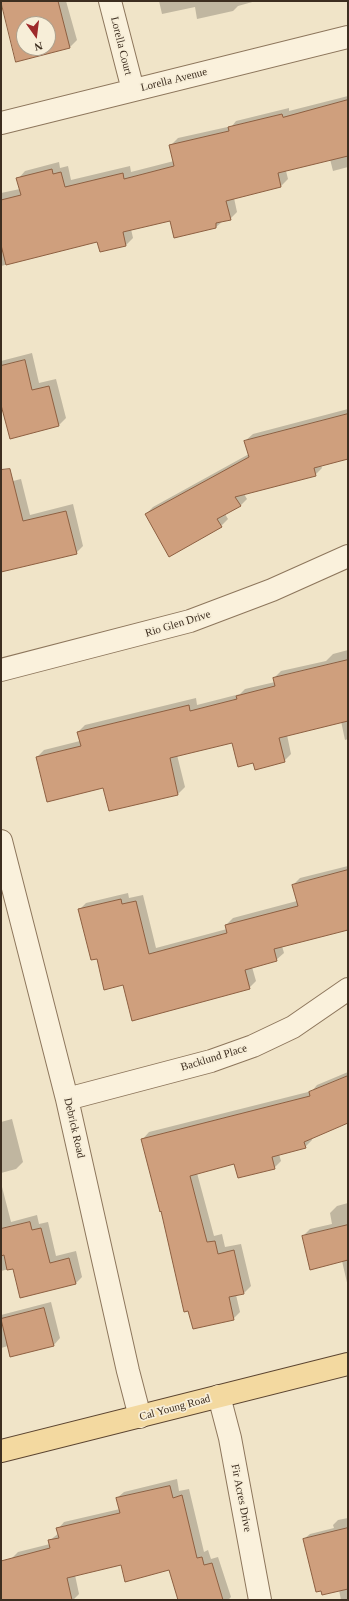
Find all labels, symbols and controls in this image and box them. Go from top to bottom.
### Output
north arrow [16,16,56,56]
street label: Lorella Court [107,16,135,76]
text: N [33,40,44,53]
street label: Lorella Avenue [139,65,209,95]
street label: Rio Glen Drive [144,608,212,640]
street label: Backlund Place [179,1042,249,1074]
street label: Debrick Road [61,1097,87,1159]
street label: Cal Young Road [138,1392,212,1424]
street label: Fir Acres Drive [228,1463,254,1533]

